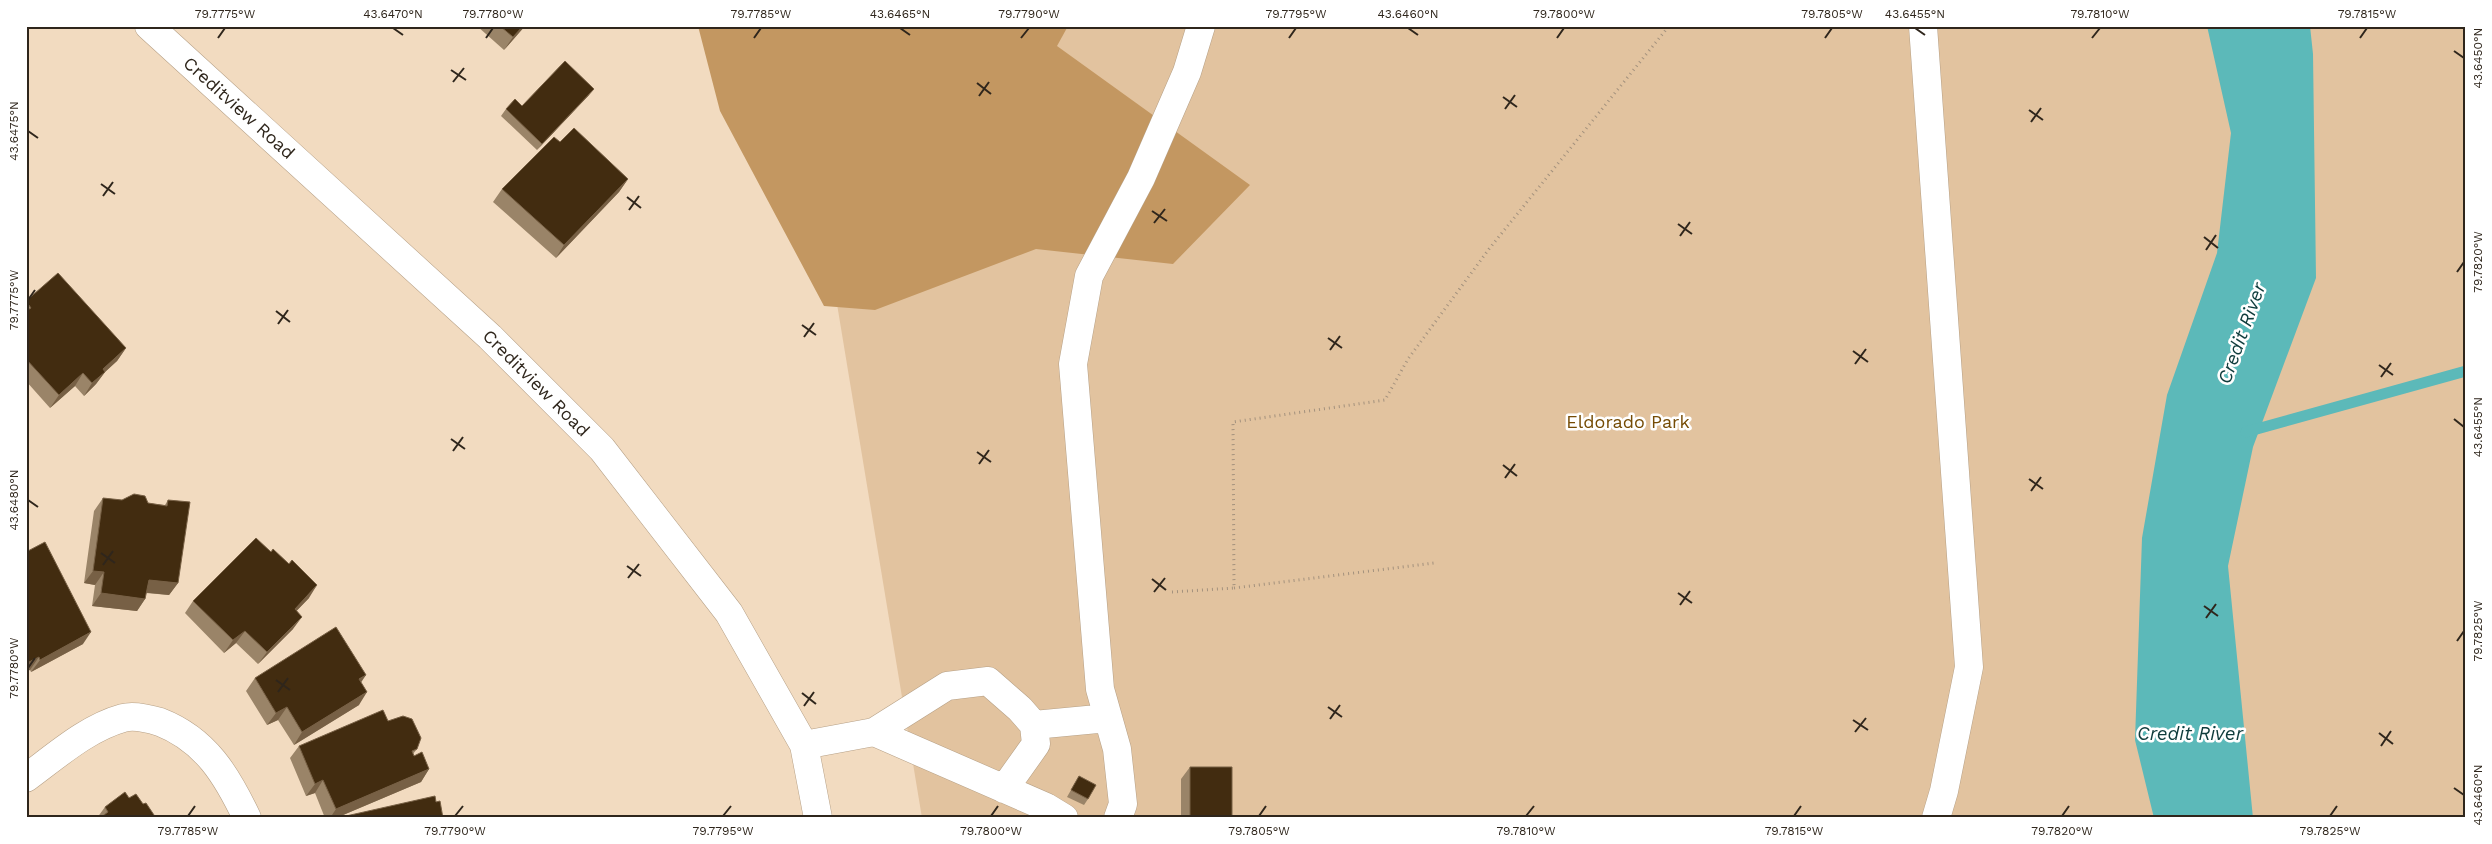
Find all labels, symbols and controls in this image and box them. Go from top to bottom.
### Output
text: 79.7775°W [195,7,256,21]
text: 43.6470°N [363,7,423,21]
text: 79.7780°W [462,7,524,21]
text: 79.7785°W [731,7,792,21]
text: 43.6465°N [870,7,930,21]
text: 79.7790°W [998,7,1060,21]
text: 79.7795°W [1265,7,1327,21]
text: 43.6460°N [1377,7,1439,21]
text: 79.7800°W [1533,7,1595,21]
text: 79.7805°W [1801,7,1863,21]
text: 43.6455°N [1885,7,1945,21]
text: 79.7810°W [2070,7,2130,21]
text: 79.7815°W [2338,7,2397,21]
text: 43.6450°N [2471,28,2485,88]
street label: Creditview Road [179,52,299,163]
text: 43.6475°N [7,101,21,161]
text: 79.7820°W [2471,231,2485,293]
text: 79.7775°W [7,269,21,330]
water label: Credit River [2213,279,2271,387]
street label: Creditview Road [479,325,594,440]
text: 43.6455°N [2471,397,2485,457]
park label: Eldorado Park [1566,411,1690,432]
text: 43.6480°N [7,469,21,531]
text: 79.7825°W [2471,600,2485,662]
text: 79.7780°W [7,637,21,699]
water label: Credit River [2137,722,2244,745]
text: 43.6460°N [2471,764,2485,826]
text: 79.7785°W [158,824,219,838]
text: 79.7790°W [424,824,486,838]
text: 79.7795°W [692,824,754,838]
text: 79.7800°W [960,824,1022,838]
text: 79.7805°W [1228,824,1290,838]
text: 79.7810°W [1496,824,1556,838]
text: 79.7815°W [1765,824,1824,838]
text: 79.7820°W [2031,824,2093,838]
text: 79.7825°W [2299,824,2361,838]

